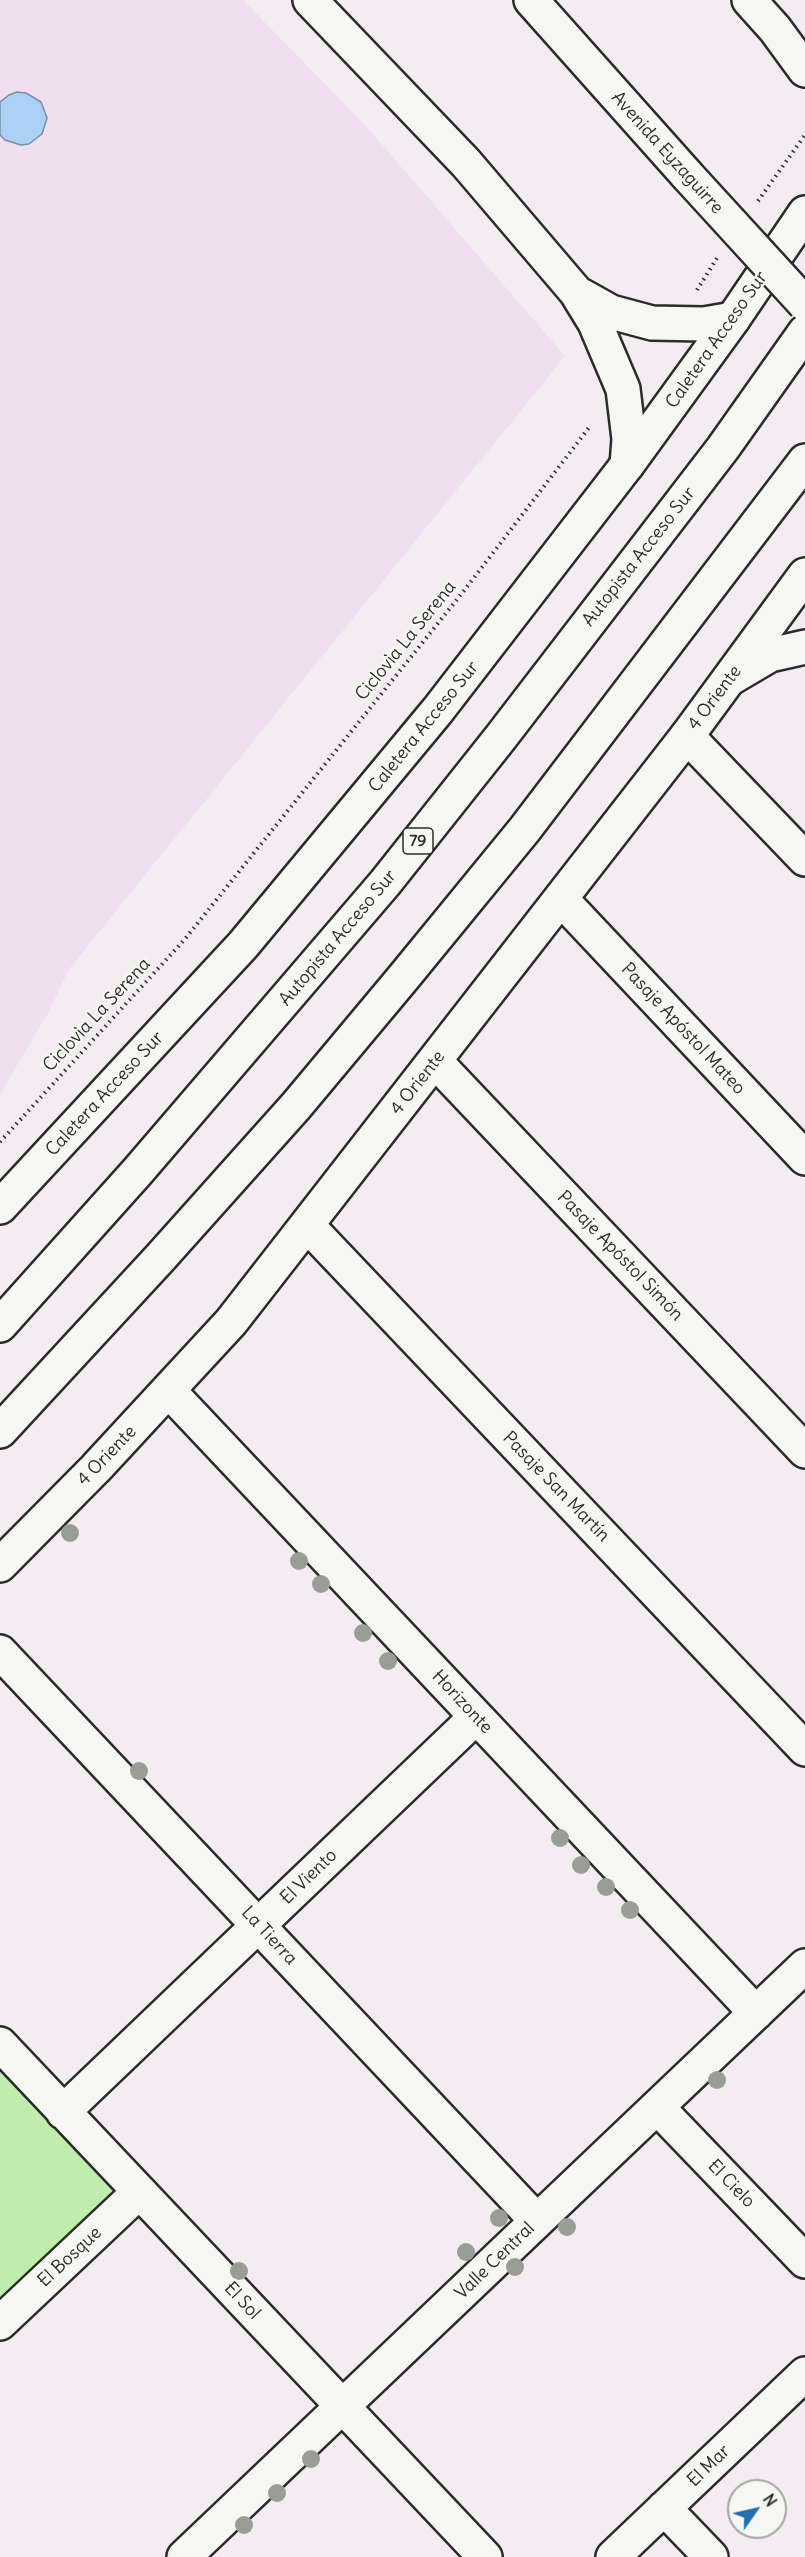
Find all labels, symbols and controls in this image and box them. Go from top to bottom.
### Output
street label: Avenida Eyzaguirre [606,87,728,219]
street label: Caletera Acceso Sur [662,267,772,413]
street label: Autopista Acceso Sur [578,483,700,631]
street label: Ciclovìa La Serena [351,577,461,705]
street label: Caletera Acceso Sur [364,657,484,797]
street label: 4 Oriente [684,661,746,735]
road number: 79 [403,828,433,854]
street label: Autopista Acceso Sur [275,866,401,1010]
street label: Ciclovìa La Serena [39,954,155,1076]
street label: Pasaje Apóstol Mateo [616,959,750,1099]
street label: Caletera Acceso Sur [42,1027,168,1161]
street label: 4 Oriente [386,1047,450,1119]
street label: Pasaje Apóstol Simón [552,1187,688,1325]
street label: 4 Oriente [73,1421,141,1491]
street label: Pasaje San Martín [498,1427,614,1547]
street label: Horizonte [427,1666,497,1738]
street label: El Viento [276,1845,342,1909]
street label: La Tierra [237,1902,301,1970]
street label: El Cielo [703,2155,759,2213]
street label: Valle Central [451,2218,539,2304]
street label: El Bosque [34,2222,106,2292]
street label: El Sol [219,2278,265,2324]
street label: El Mar [683,2441,735,2491]
north arrow [727,2479,787,2539]
text: N [759,2490,782,2510]

